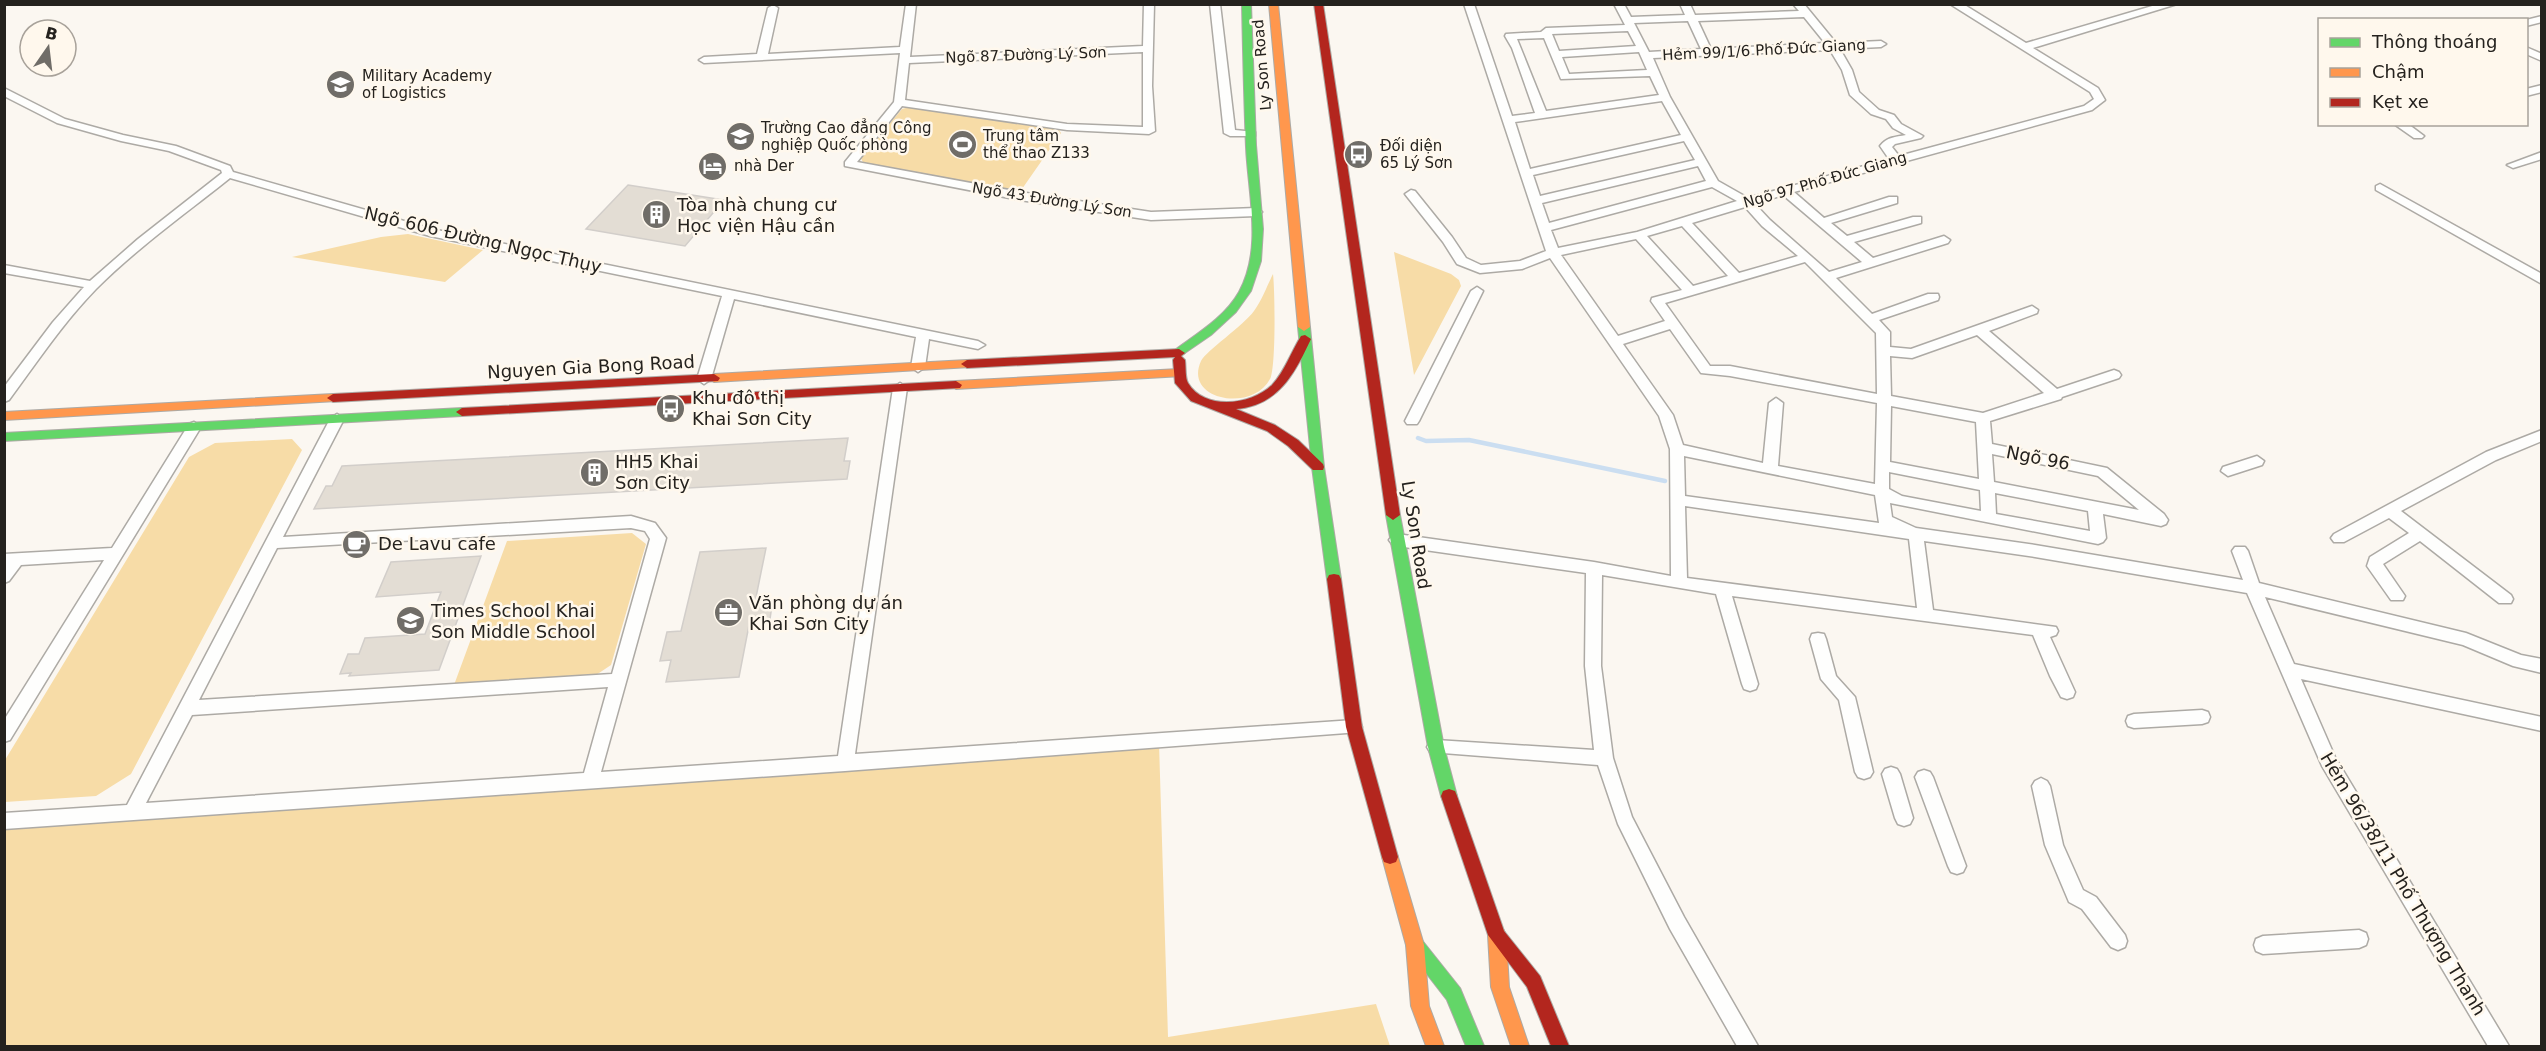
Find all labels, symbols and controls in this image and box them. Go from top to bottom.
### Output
north arrow [18,18,78,78]
legend [2318,18,2528,126]
street label: Ly Son Road [1249,19,1275,111]
text: B [43,23,60,45]
text: Thông thoáng [2371,31,2497,52]
street label: Hẻm 99/1/6 Phố Đức Giang [1662,36,1866,64]
street label: Ngõ 87 Đường Lý Sơn [945,43,1107,67]
text: Chậm [2372,61,2425,82]
place label: Military Academy of Logistics [362,67,492,102]
school or university icon: Military Academy of Logistics [325,69,357,101]
text: Kẹt xe [2372,91,2429,112]
place label: Trường Cao đẳng Công nghiệp Quốc phòng [760,118,931,154]
school or university icon: Trường Cao đẳng Công nghiệp Quốc phòng [724,121,756,153]
place label: Trung tâm thể thao Z133 [982,127,1090,162]
sports icon: Trung tâm thể thao Z133 [946,129,978,161]
place label: Đối diện 65 Lý Sơn [1380,137,1453,172]
bus stop icon: Đối diện 65 Lý Sơn [1343,139,1375,171]
street label: Ngõ 97 Phố Đức Giang [1741,148,1909,212]
hotel icon: nhà Der [697,150,729,182]
place label: nhà Der [734,157,795,175]
street label: Ngõ 43 Đường Lý Sơn [971,178,1133,222]
place label: Tòa nhà chung cư Học viện Hậu cần [676,194,837,236]
building icon: Tòa nhà chung cư Học viện Hậu cần [640,199,672,231]
street label: Ngõ 606 Đường Ngọc Thụy [363,202,604,277]
street label: Nguyen Gia Bong Road [487,351,695,382]
place label: Khu đô thị Khai Sơn City [692,387,812,429]
bus stop icon: Khu đô thị Khai Sơn City [655,392,687,424]
street label: Ngõ 96 [2004,441,2072,474]
place label: HH5 Khai Sơn City [615,451,699,493]
building icon: HH5 Khai Sơn City [578,456,610,488]
street label: Ly Son Road [1398,479,1435,591]
cafe icon: De Lavu cafe [341,528,373,560]
place label: De Lavu cafe [378,533,496,554]
place label: Văn phòng dự án Khai Sơn City [749,592,903,634]
office icon: Văn phòng dự án Khai Sơn City [712,597,744,629]
place label: Times School Khai Son Middle School [430,600,596,642]
school or university icon: Times School Khai Son Middle School [394,605,426,637]
street label: Hẻm 96/38/11 Phố Thượng Thanh [2316,748,2490,1019]

